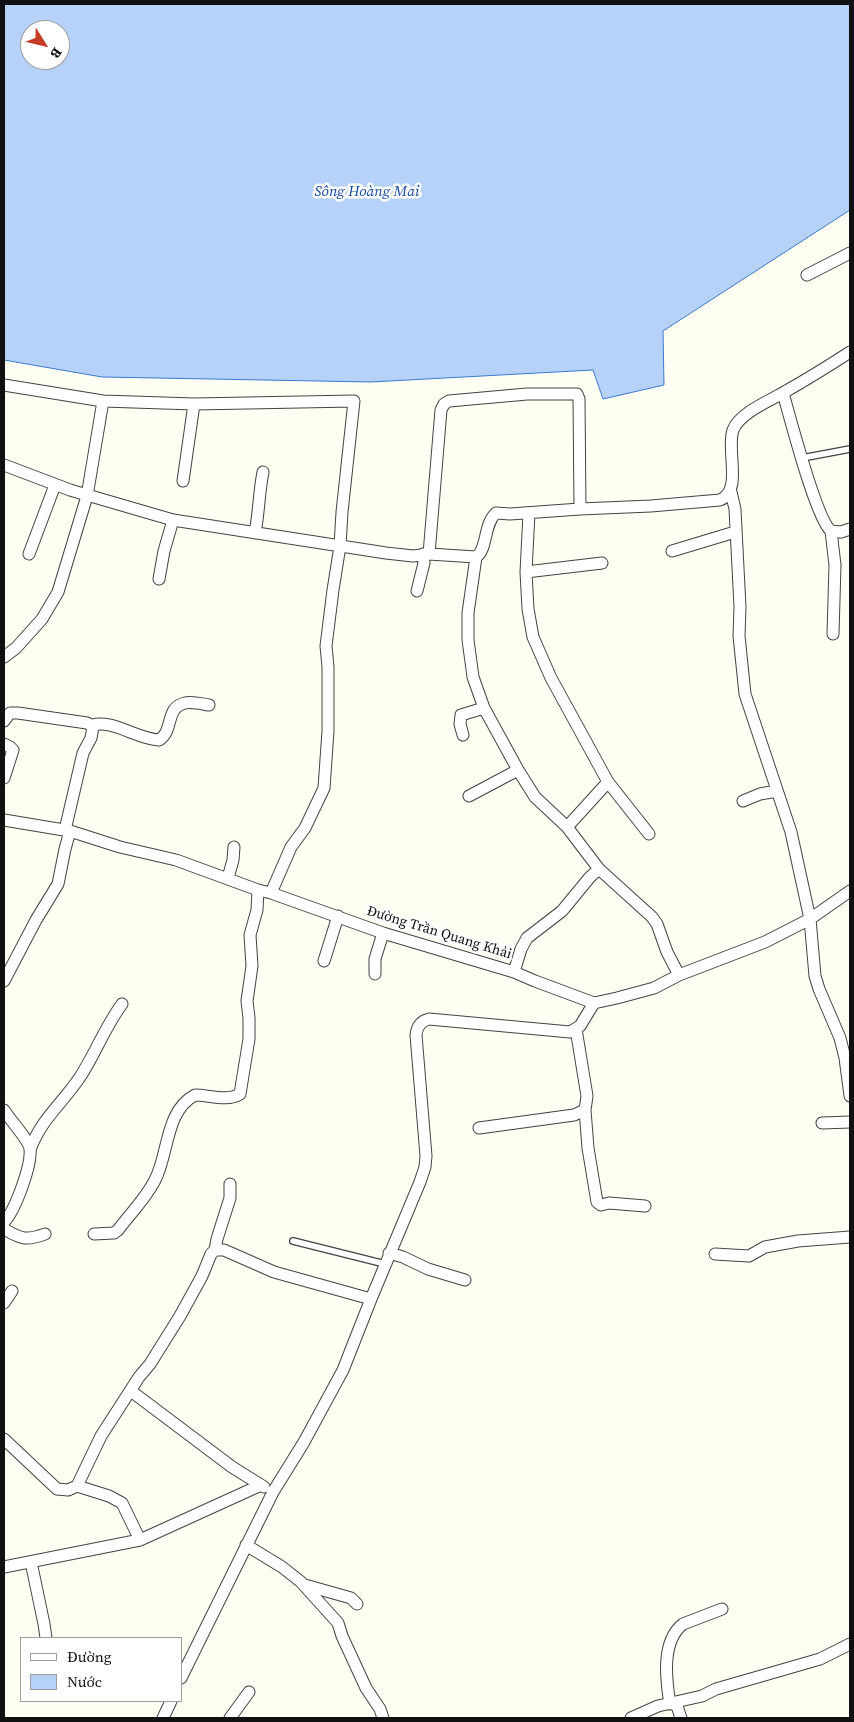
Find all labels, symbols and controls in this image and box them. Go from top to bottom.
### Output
north arrow [20,20,70,70]
text: B [46,44,67,63]
water label: Sông Hoàng Mai [314,183,420,201]
street label: Đường Trần Quang Khải [365,903,513,963]
legend [20,1637,182,1702]
text: Đường [67,1646,112,1667]
text: Nước [67,1671,102,1692]

